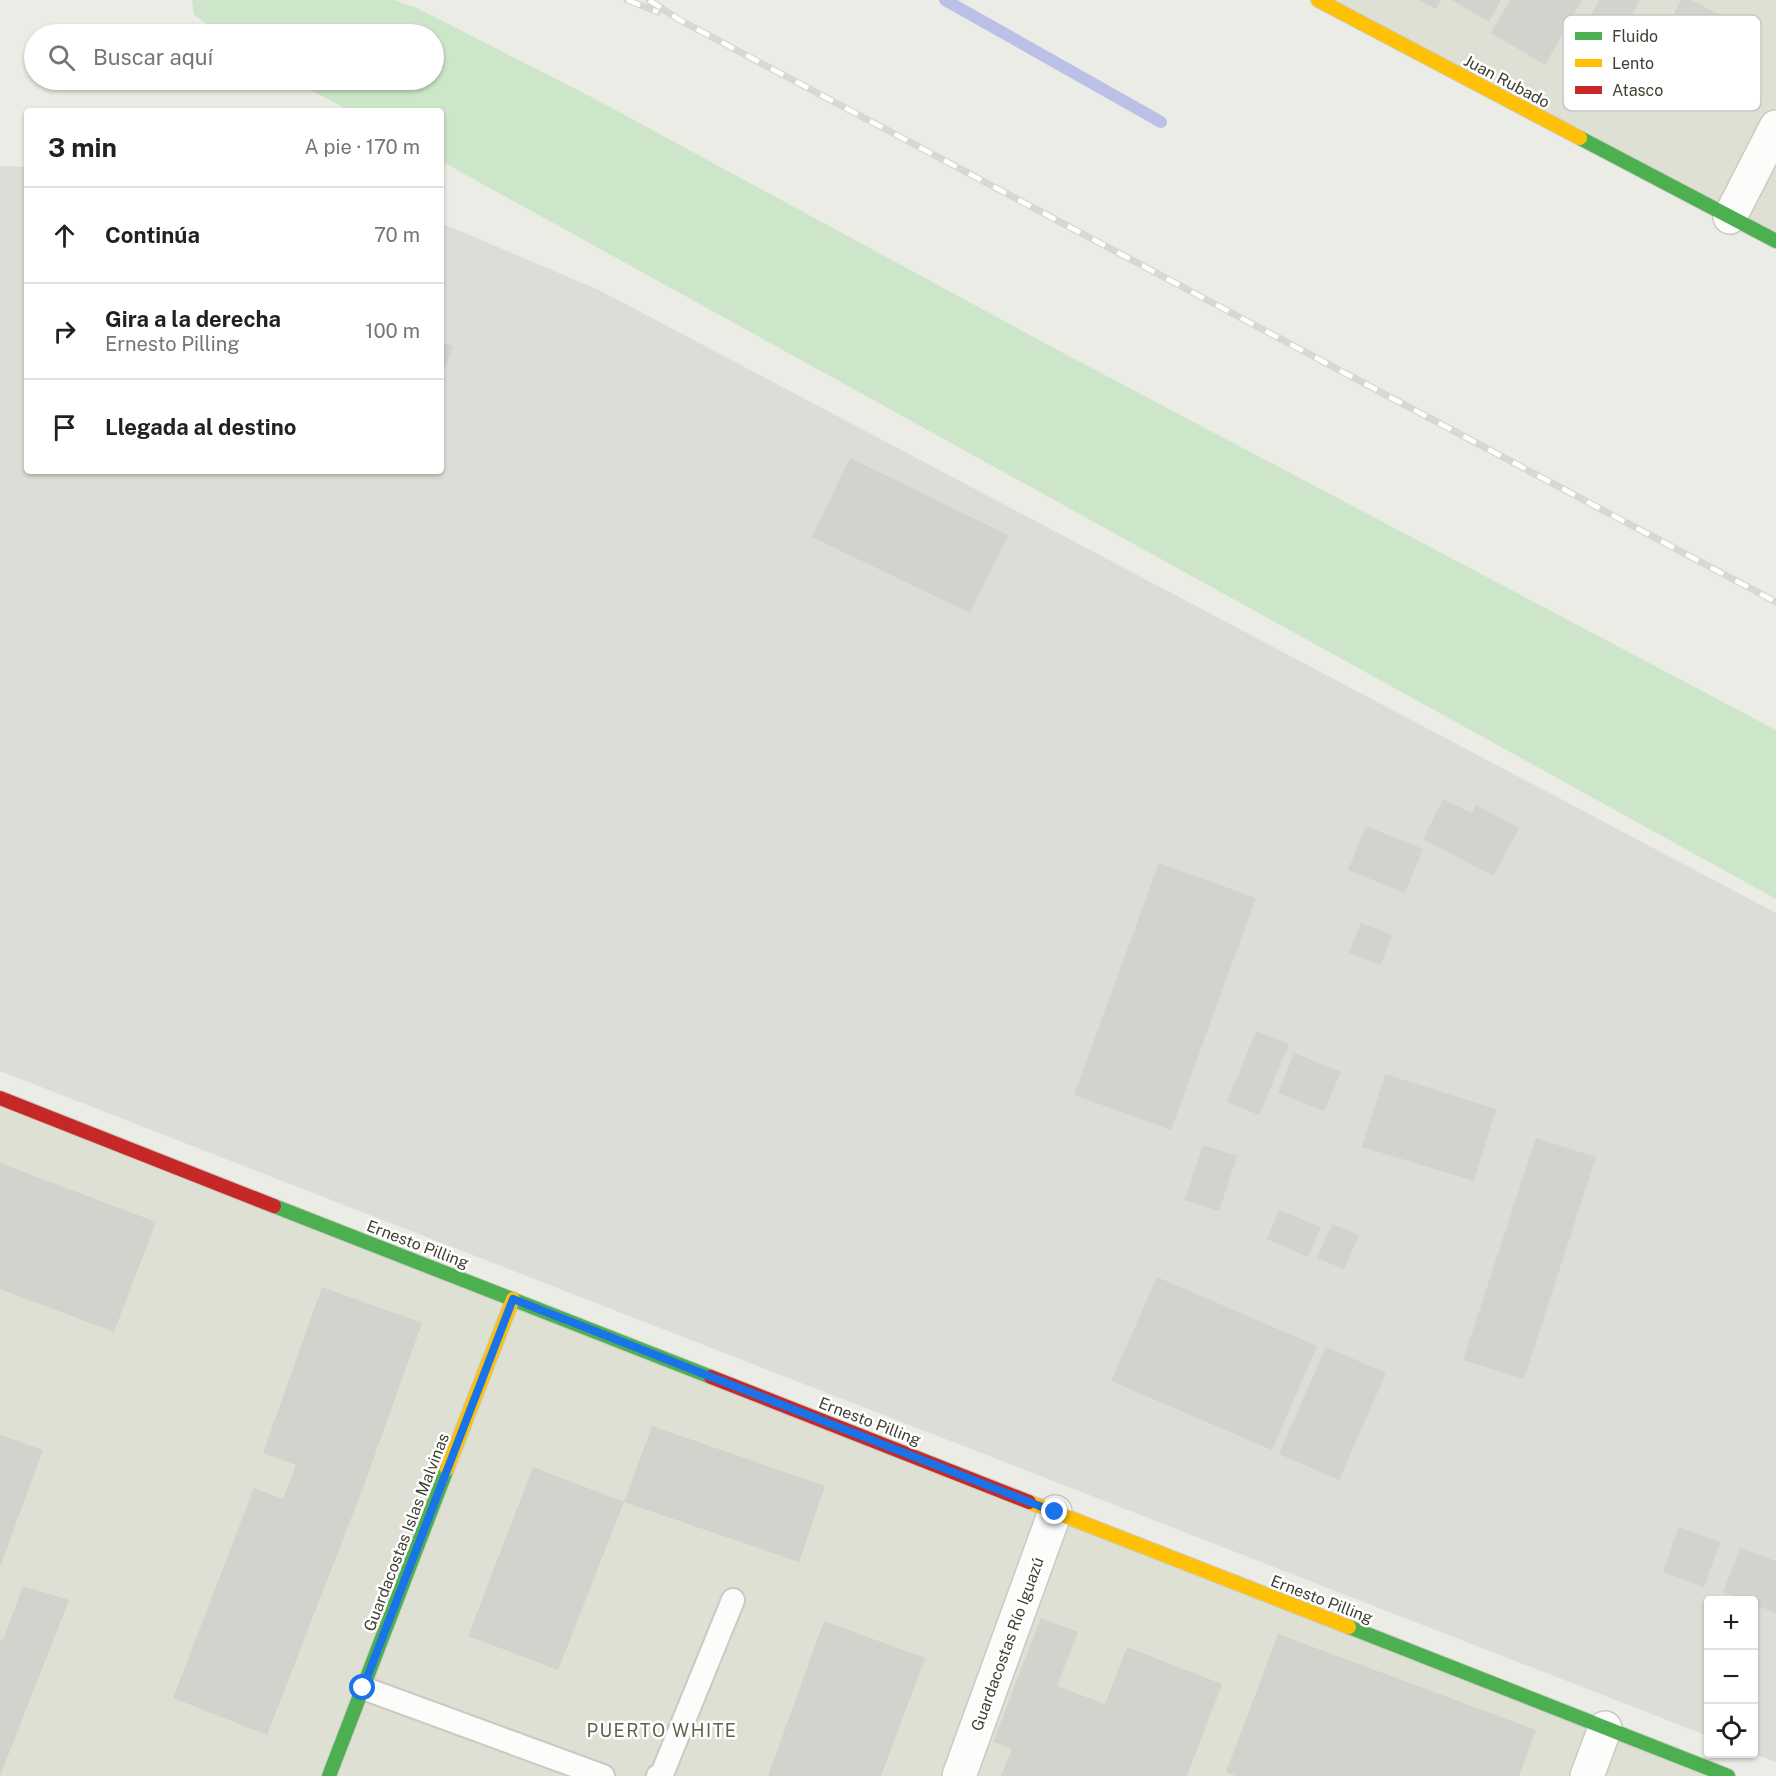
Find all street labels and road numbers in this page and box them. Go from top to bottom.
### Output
street label: Juan Rubado [1461,51,1553,112]
street label: Ernesto Pilling [364,1216,472,1273]
street label: Ernesto Pilling [816,1393,924,1450]
street label: Guardacostas Islas Malvinas [360,1430,453,1634]
street label: Guardacostas Río Iguazú [967,1555,1048,1734]
street label: Ernesto Pilling [1268,1571,1376,1628]

